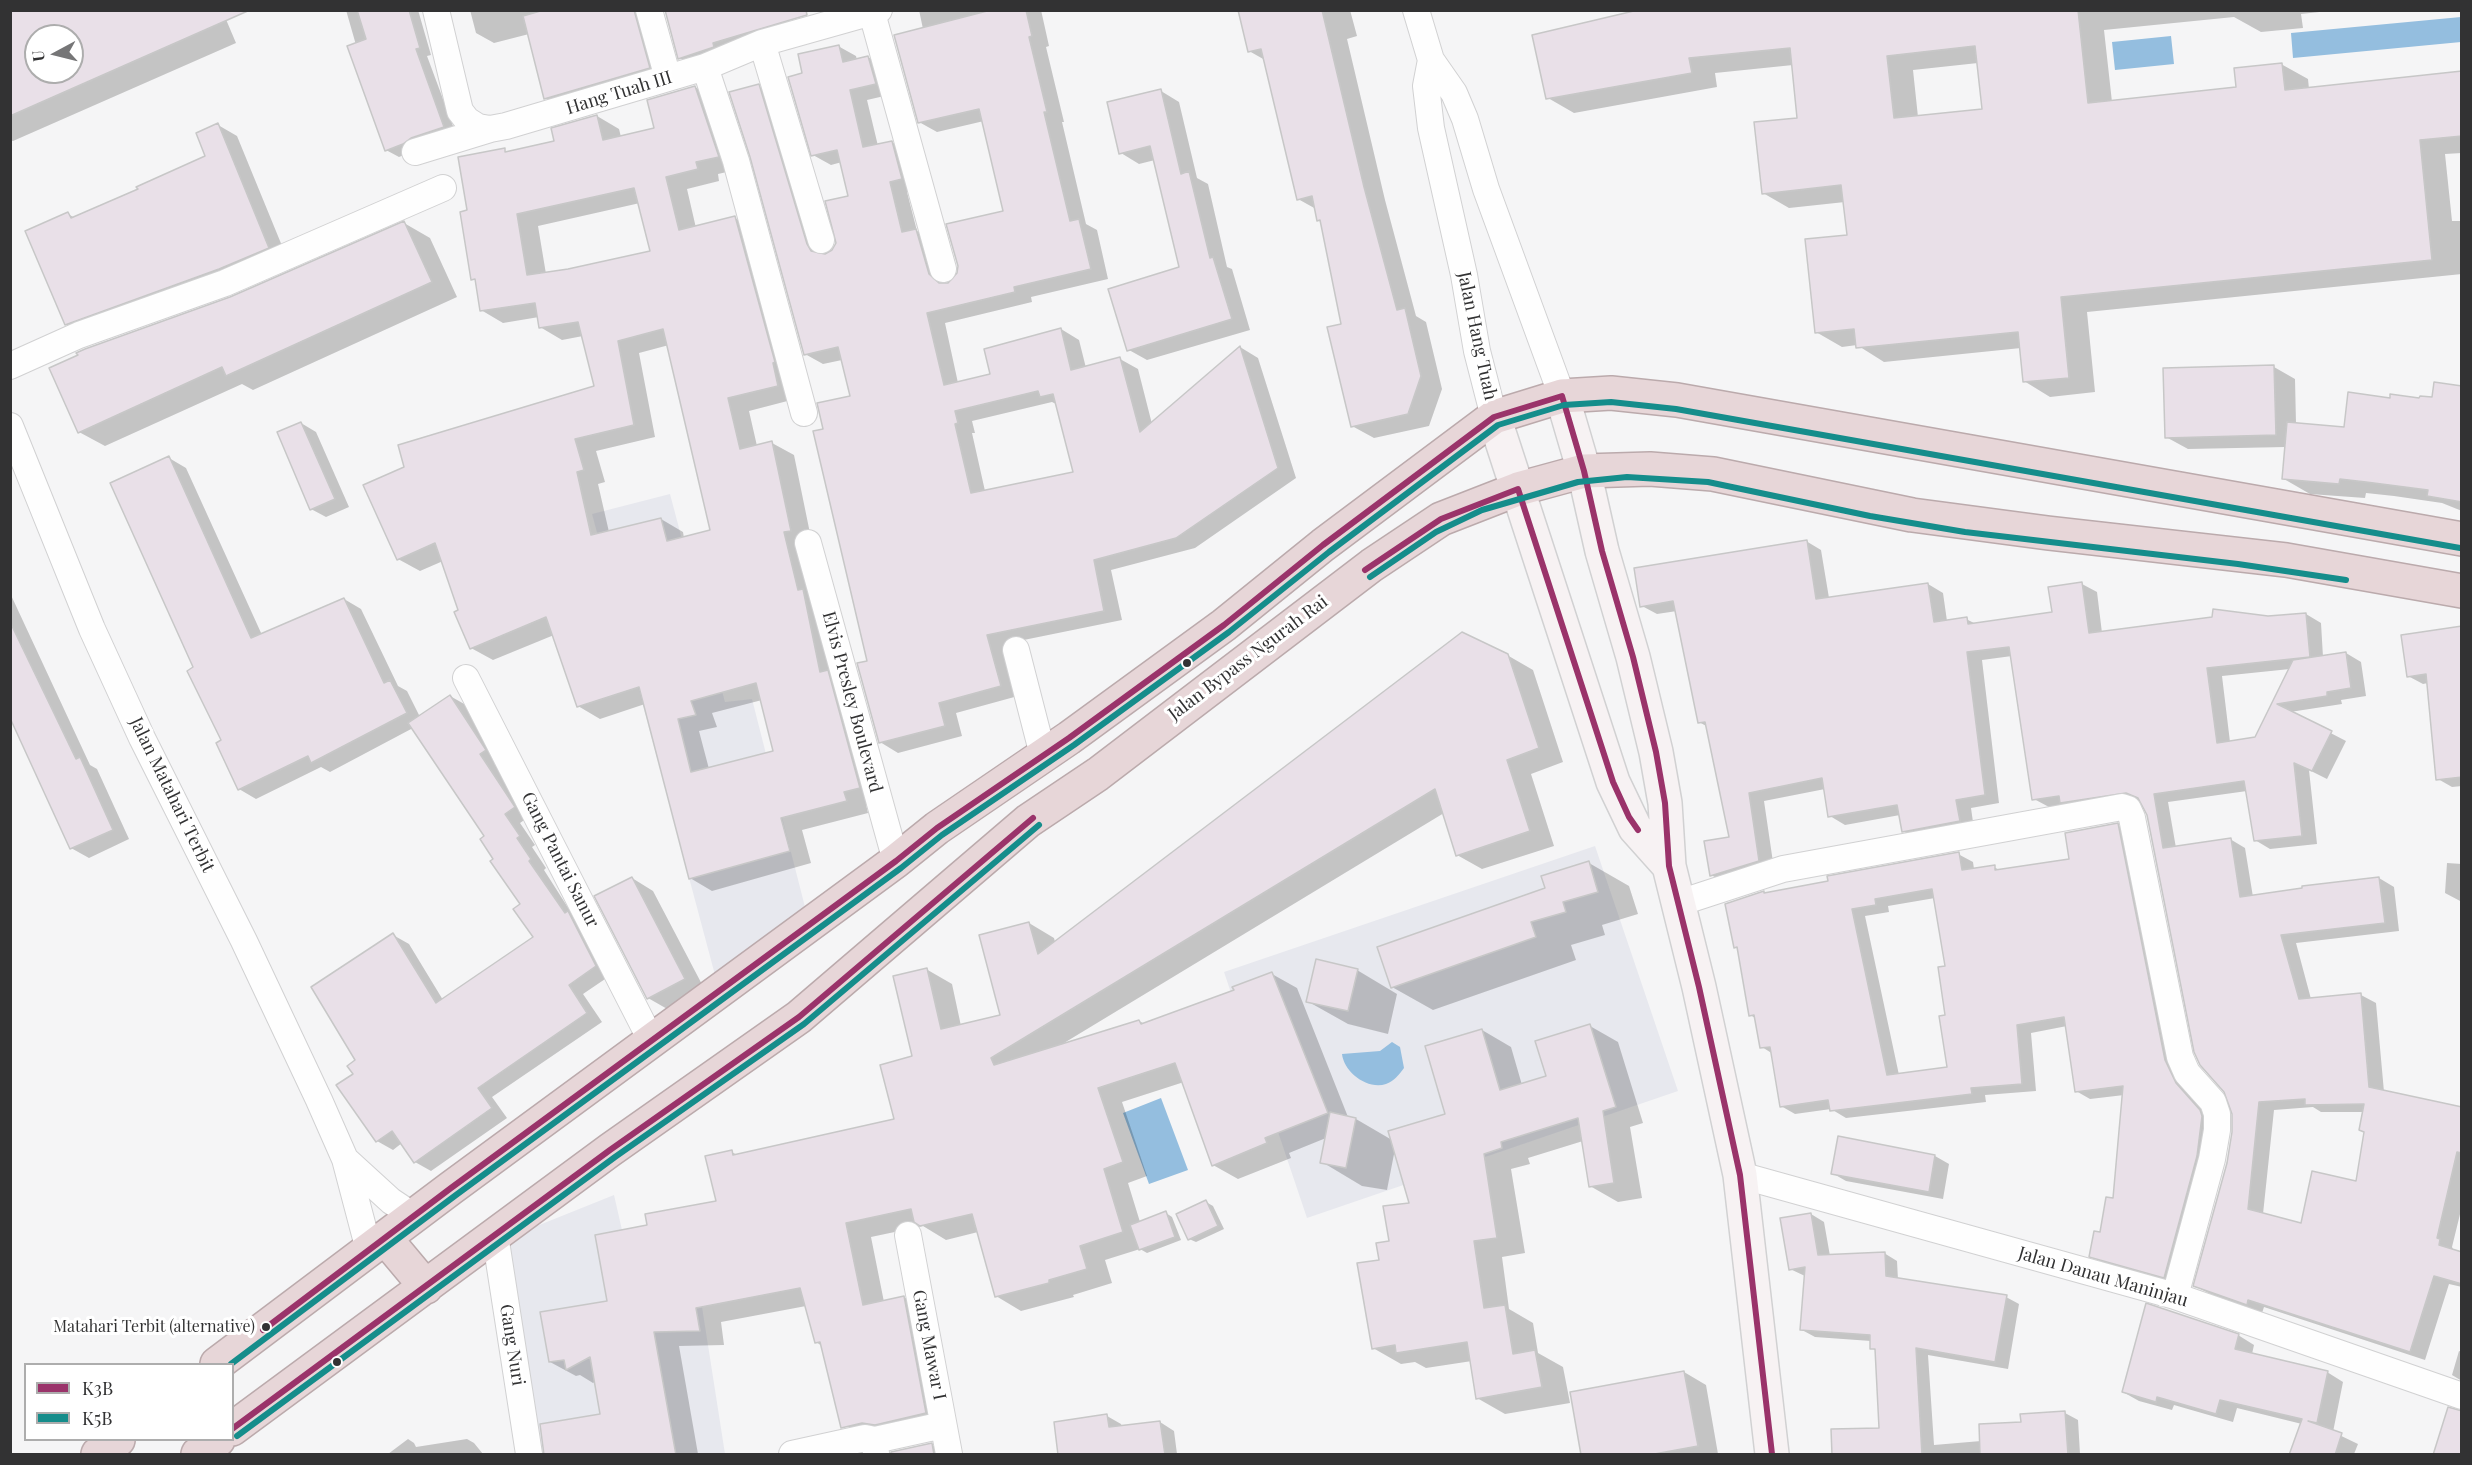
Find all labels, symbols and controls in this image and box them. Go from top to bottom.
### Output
north arrow [24,24,84,84]
text: U [27,49,49,63]
street label: Hang Tuah III [563,67,675,119]
street label: Jalan Hang Tuah [1453,270,1501,402]
street label: Jalan Bypass Ngurah Rai [1164,591,1332,725]
street label: Elvis Presley Boulevard [817,609,887,795]
unlabelled marker [1181,657,1193,669]
street label: Jalan Matahari Terbit [125,714,219,876]
street label: Gang Pantai Sanur [517,789,603,931]
street label: Jalan Danau Maninjau [2015,1242,2191,1312]
street label: Gang Mawar I [908,1288,950,1402]
street label: Gang Nuri [495,1303,529,1387]
place label: Matahari Terbit (alternative) [53,1317,255,1337]
marker: Matahari Terbit (alternative) [260,1321,272,1333]
unlabelled marker [331,1356,343,1368]
legend [24,1363,234,1441]
text: K3B [82,1376,113,1400]
text: K5B [82,1406,112,1430]

